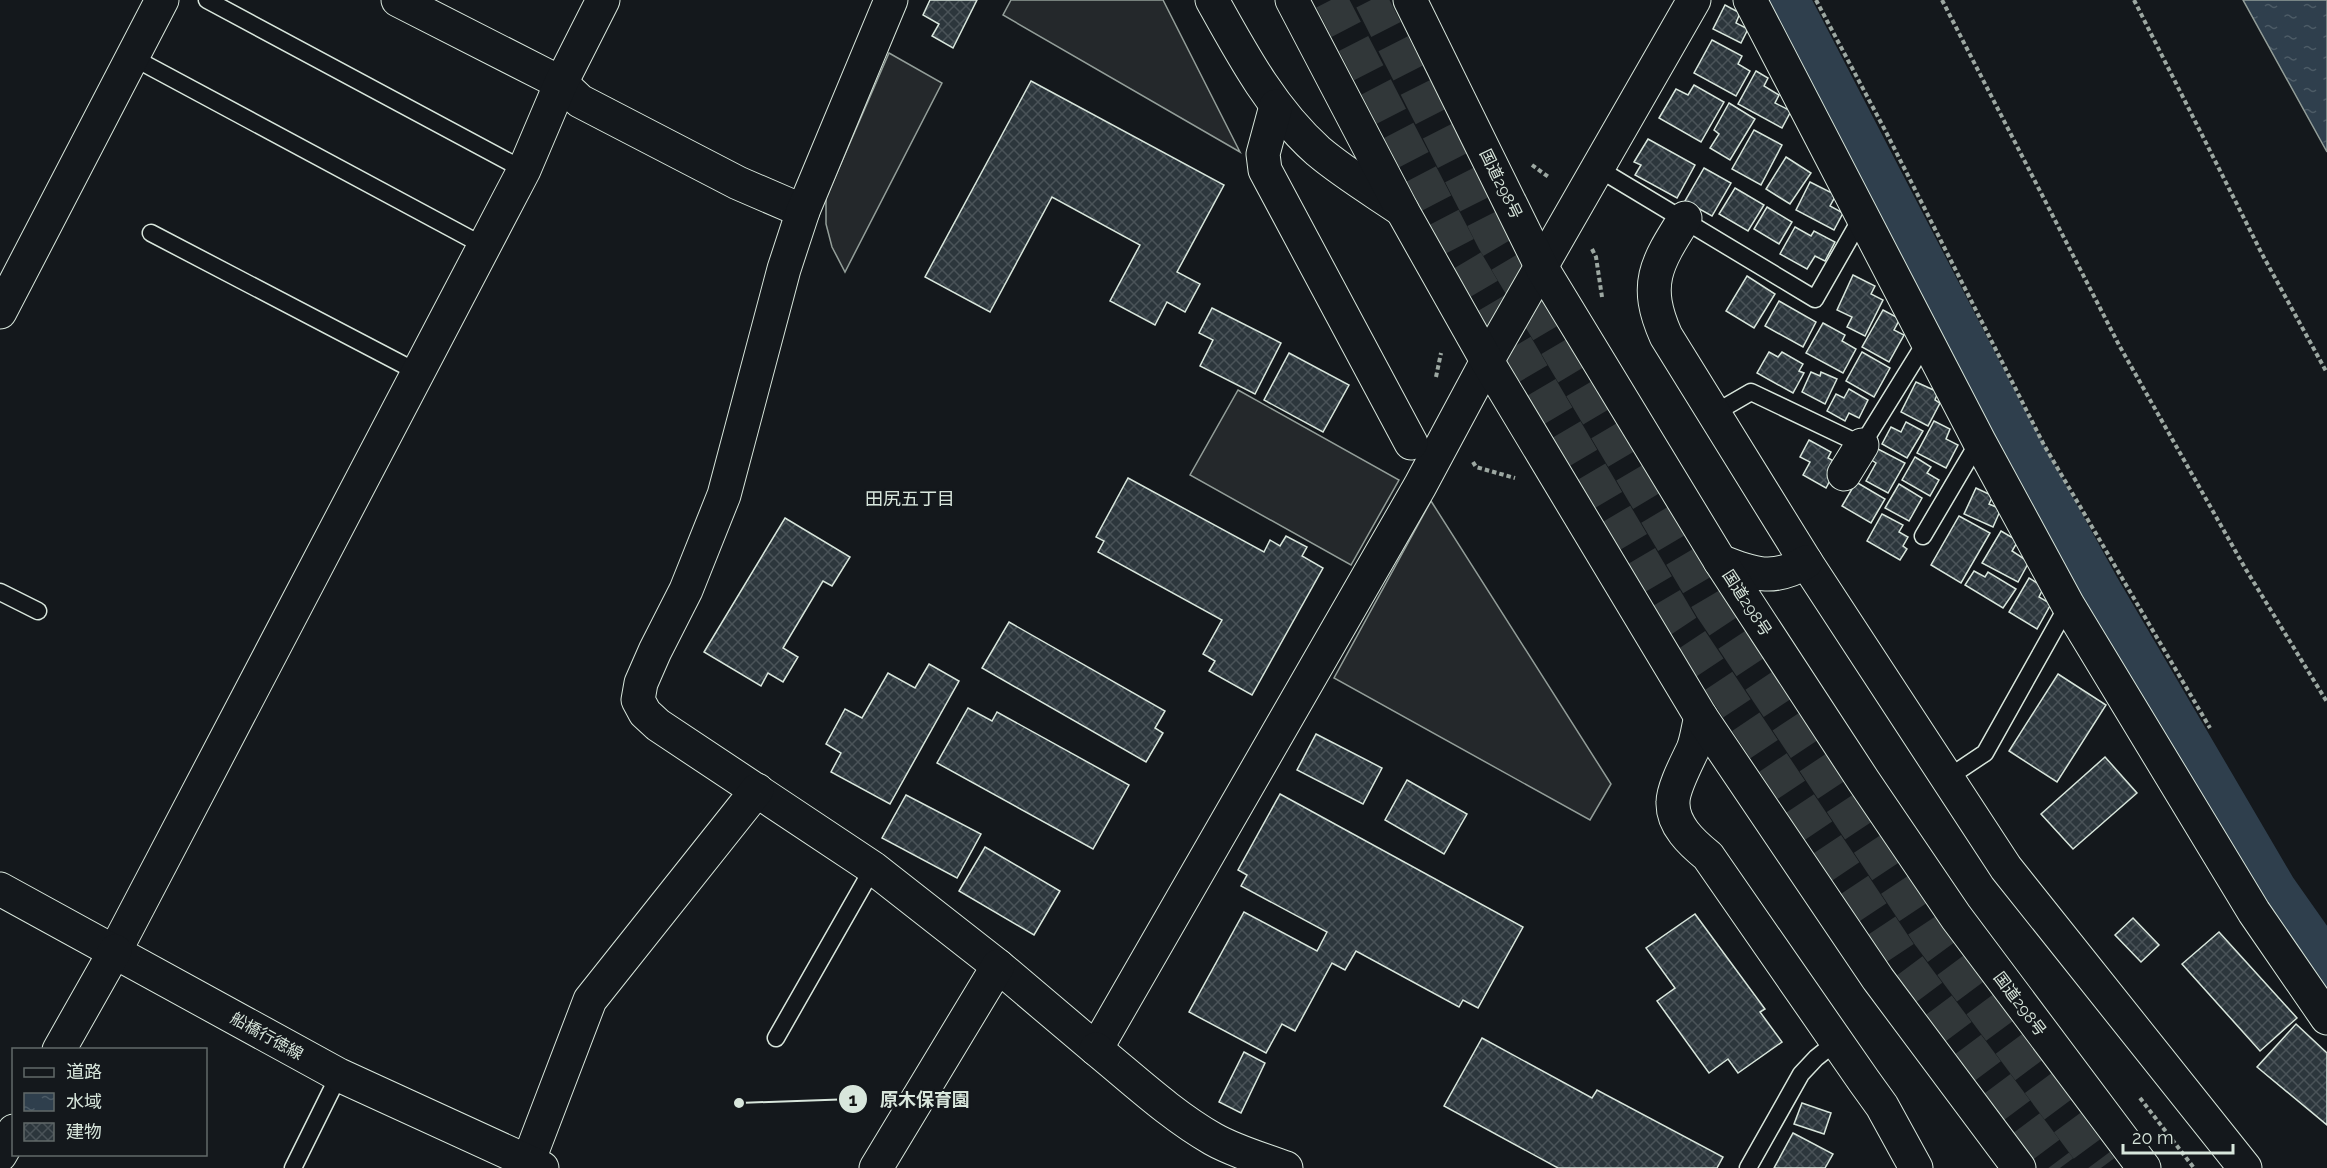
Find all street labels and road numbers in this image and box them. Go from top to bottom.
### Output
street label: 国道298号 [1476,146,1526,222]
street label: 国道298号 [1719,566,1775,640]
street label: 国道298号 [1990,968,2050,1040]
street label: 船橋行徳線 [227,1008,307,1064]

